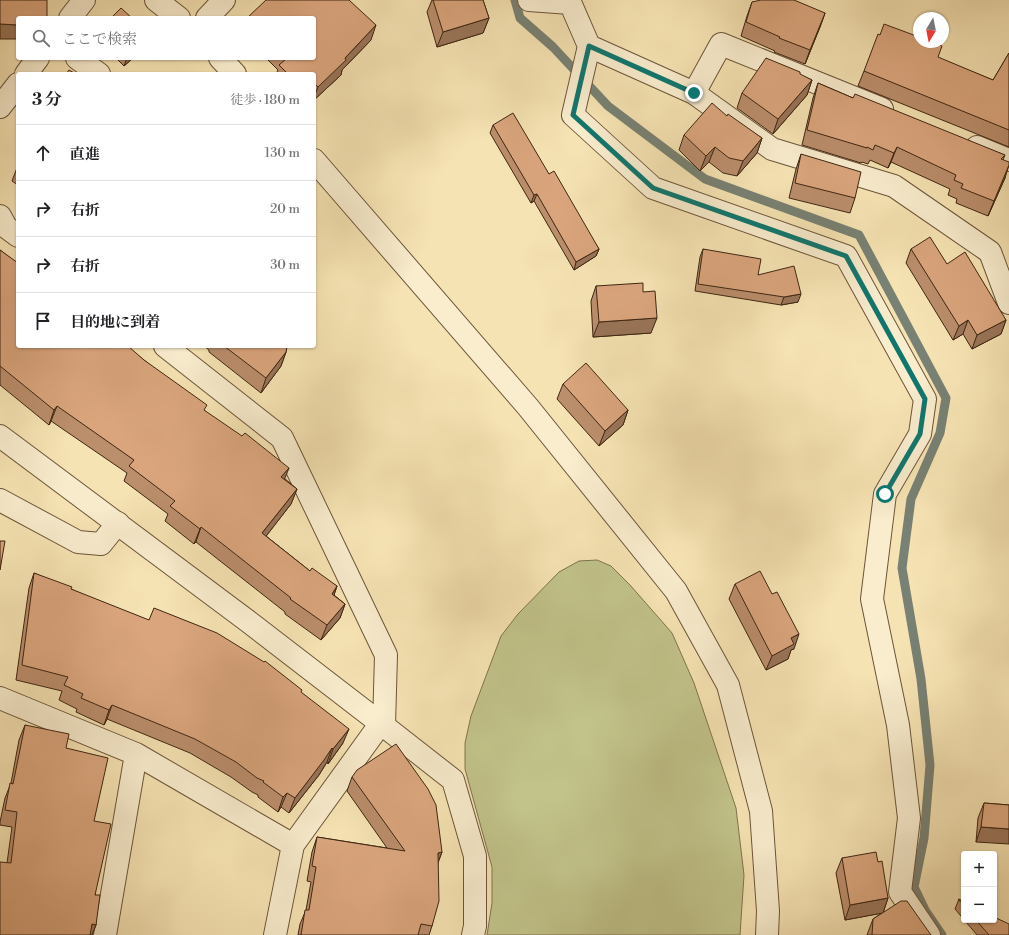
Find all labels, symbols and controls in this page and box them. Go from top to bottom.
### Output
north arrow [913,12,949,48]
search box [16,16,316,60]
icon: search [30,27,52,49]
text: ここで検索 [62,30,137,49]
route end [685,84,703,102]
text: 3 分 [32,89,62,111]
text: 徒歩 · 180 m [230,92,300,108]
icon: ahead [32,142,54,164]
text: 直進 [70,145,100,164]
text: 130 m [265,145,300,161]
icon: right [32,198,54,220]
text: 右折 [70,201,100,220]
text: 20 m [270,201,300,217]
icon: right [32,254,54,276]
text: 右折 [70,257,100,276]
text: 30 m [270,257,300,273]
icon: arrive [32,310,54,332]
text: 目的地に到着 [70,313,160,332]
route start [876,485,894,503]
map controls [961,851,997,923]
button: + [961,851,997,887]
button: − [961,887,997,923]

